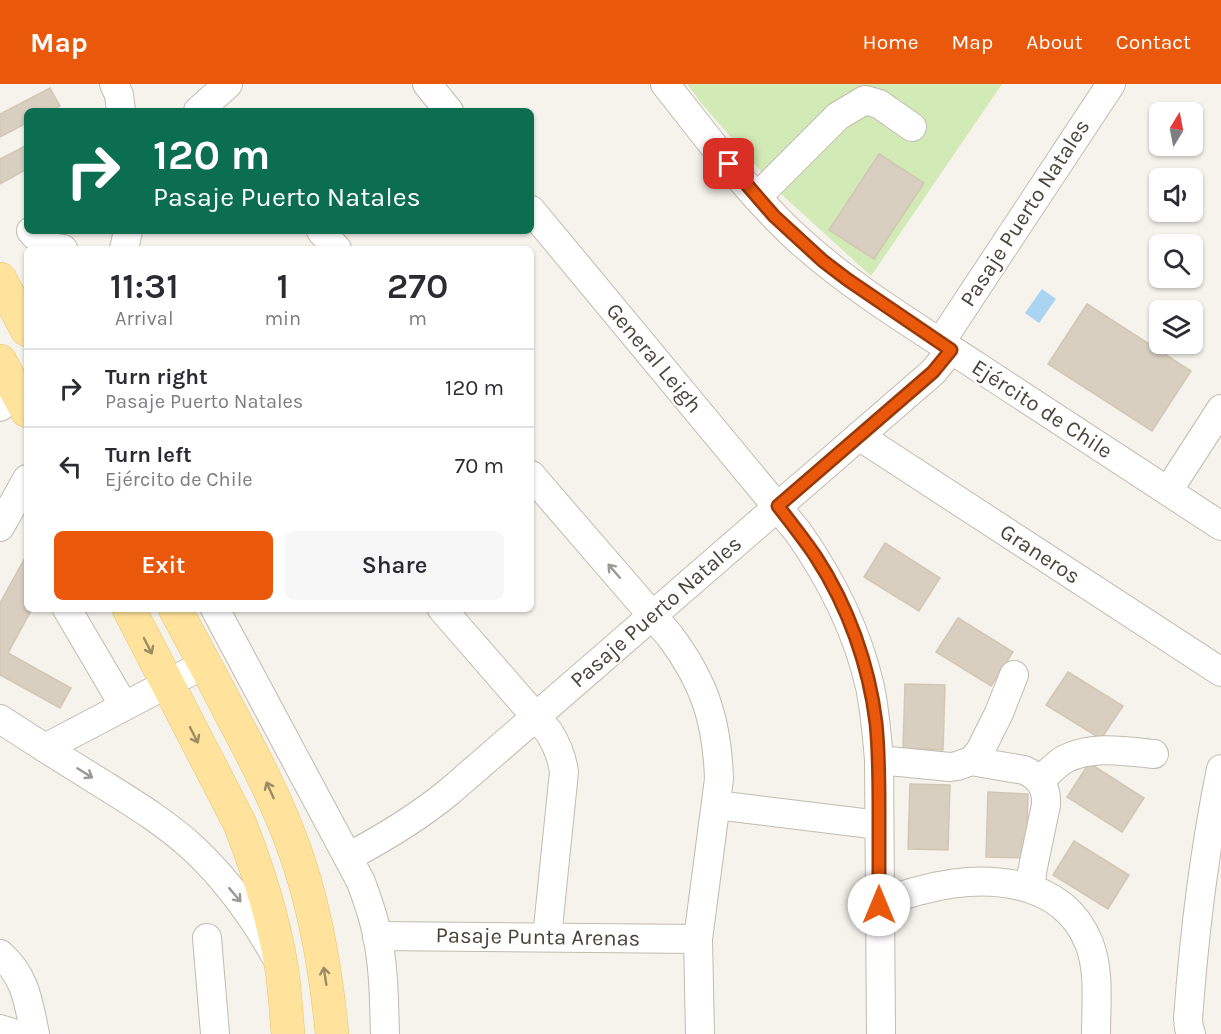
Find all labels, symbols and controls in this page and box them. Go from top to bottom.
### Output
text: Map [30,26,88,59]
text: Home [863,30,919,54]
text: Map [952,30,993,54]
text: About [1026,30,1083,54]
text: Contact [1116,30,1191,54]
north arrow [1149,102,1203,156]
map controls [1149,102,1203,354]
street label: Pasaje Puerto Natales [955,114,1095,312]
text: 120 m [153,130,270,180]
icon: right [54,132,132,210]
pin [703,138,754,189]
icon: arrive [712,147,745,180]
button: sound [1149,168,1203,222]
text: Pasaje Puerto Natales [153,181,421,213]
button: search [1149,234,1203,288]
text: 11:31 [110,265,179,307]
text: 1 [276,265,289,307]
text: 270 [387,265,448,307]
street label: General Leigh [601,298,707,418]
button: layers [1149,300,1203,354]
text: Arrival [115,307,173,330]
text: min [264,307,301,330]
text: m [408,307,427,330]
street label: Ejército de Chile [967,354,1117,464]
text: Turn right [105,364,208,390]
icon: right [54,372,87,405]
text: 120 m [445,375,504,401]
text: Pasaje Puerto Natales [105,390,303,413]
text: Turn left [105,442,192,468]
icon: left [54,450,87,483]
text: 70 m [455,453,504,479]
text: Ejército de Chile [105,468,253,491]
street label: Graneros [995,518,1085,590]
button: Exit [54,531,273,600]
button: Share [285,531,504,600]
street label: Pasaje Puerto Natales [565,531,747,693]
one-way arrow [607,564,621,579]
one-way arrow [143,637,155,655]
one-way arrow [189,726,201,744]
one-way arrow [76,767,93,779]
one-way arrow [264,781,276,799]
position arrow [847,873,911,937]
one-way arrow [229,887,242,903]
street label: Pasaje Punta Arenas [435,922,641,952]
one-way arrow [320,966,331,986]

